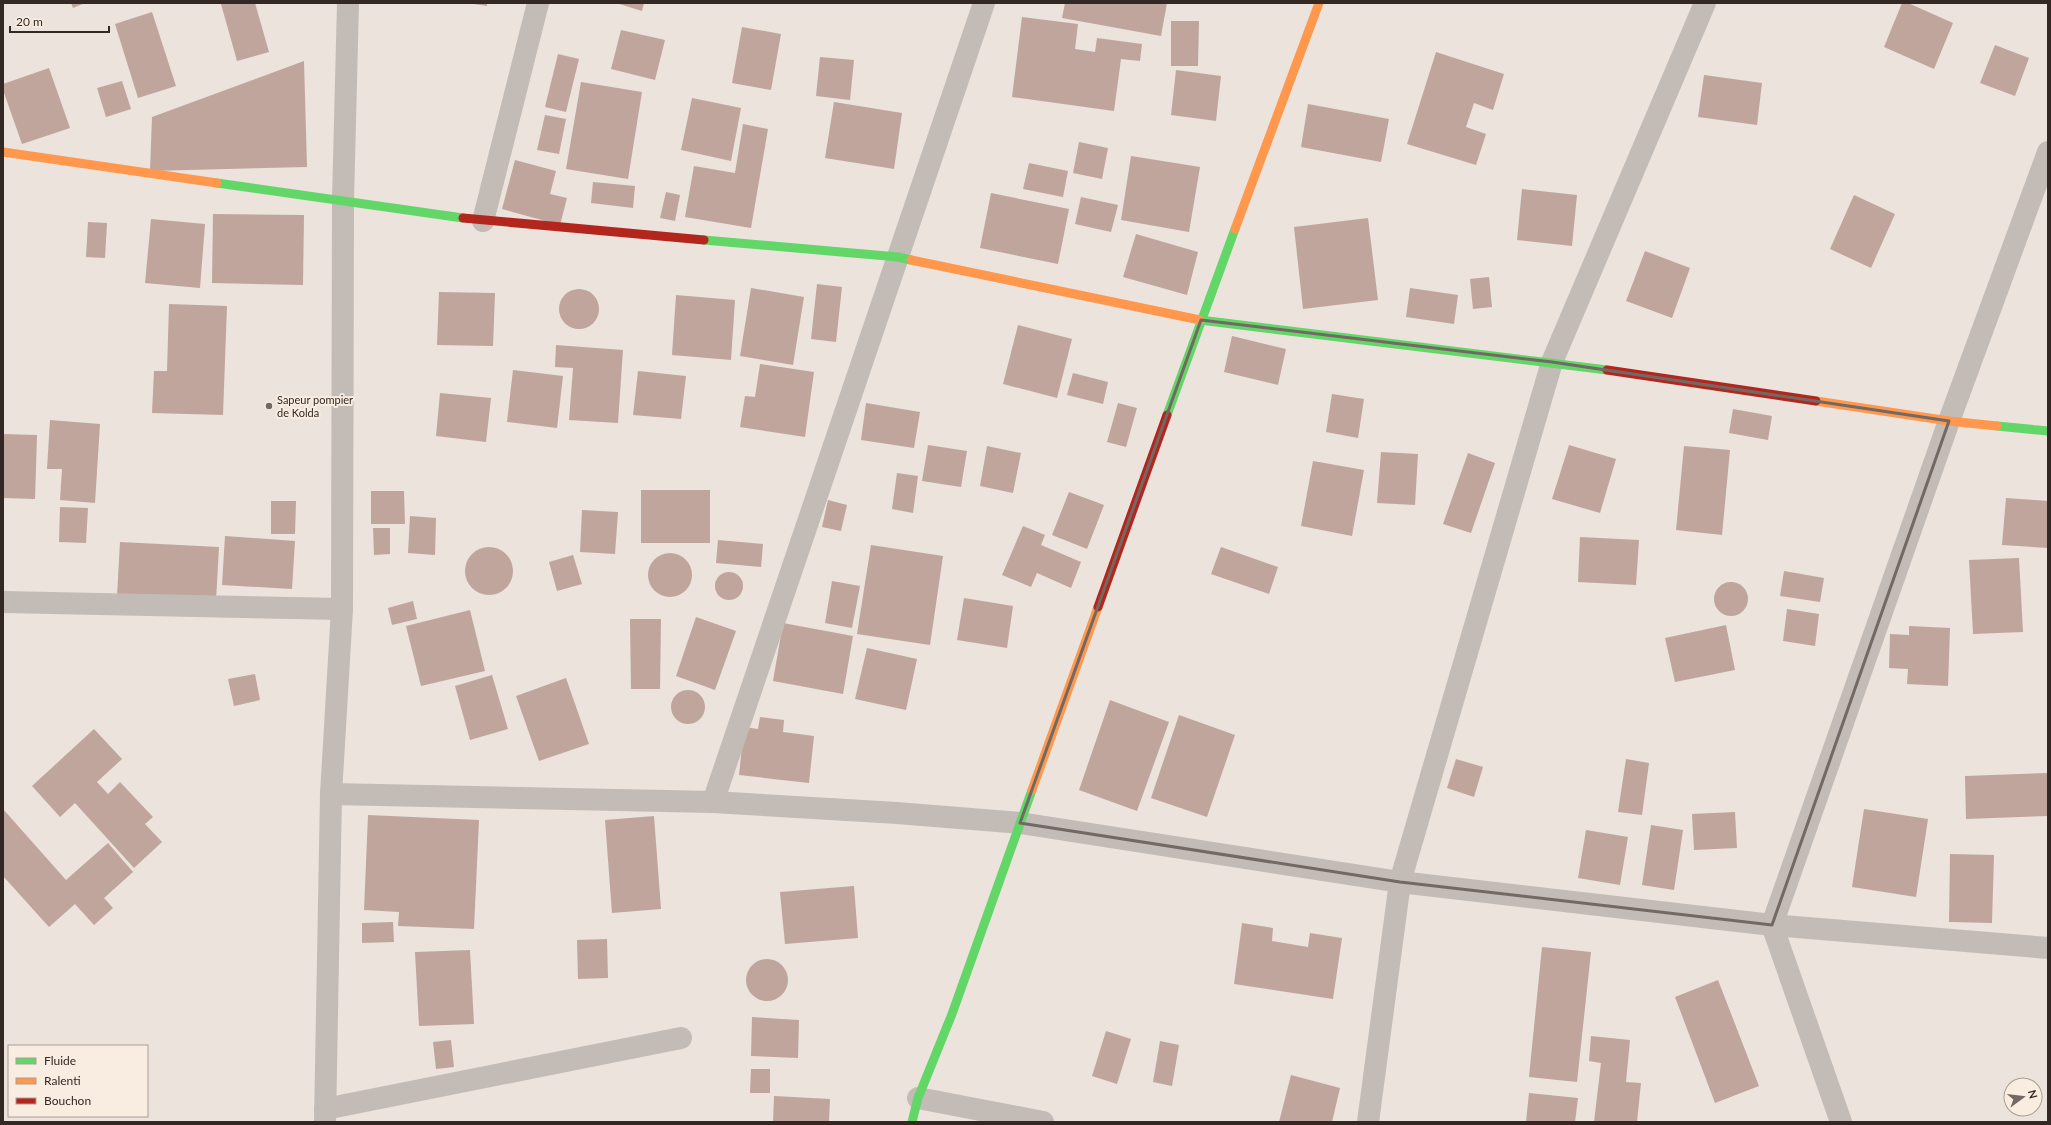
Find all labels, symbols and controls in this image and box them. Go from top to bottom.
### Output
scale bar [10,8,109,34]
text: 20 m [16,14,43,29]
place label: Sapeur pompier de Kolda [277,393,353,419]
marker: Sapeur pompier de Kolda [264,401,274,411]
legend [8,1045,148,1117]
text: Fluide [44,1053,76,1068]
text: Ralenti [44,1073,81,1088]
north arrow [2003,1077,2043,1117]
text: N [2026,1089,2041,1100]
text: Bouchon [44,1093,91,1108]

